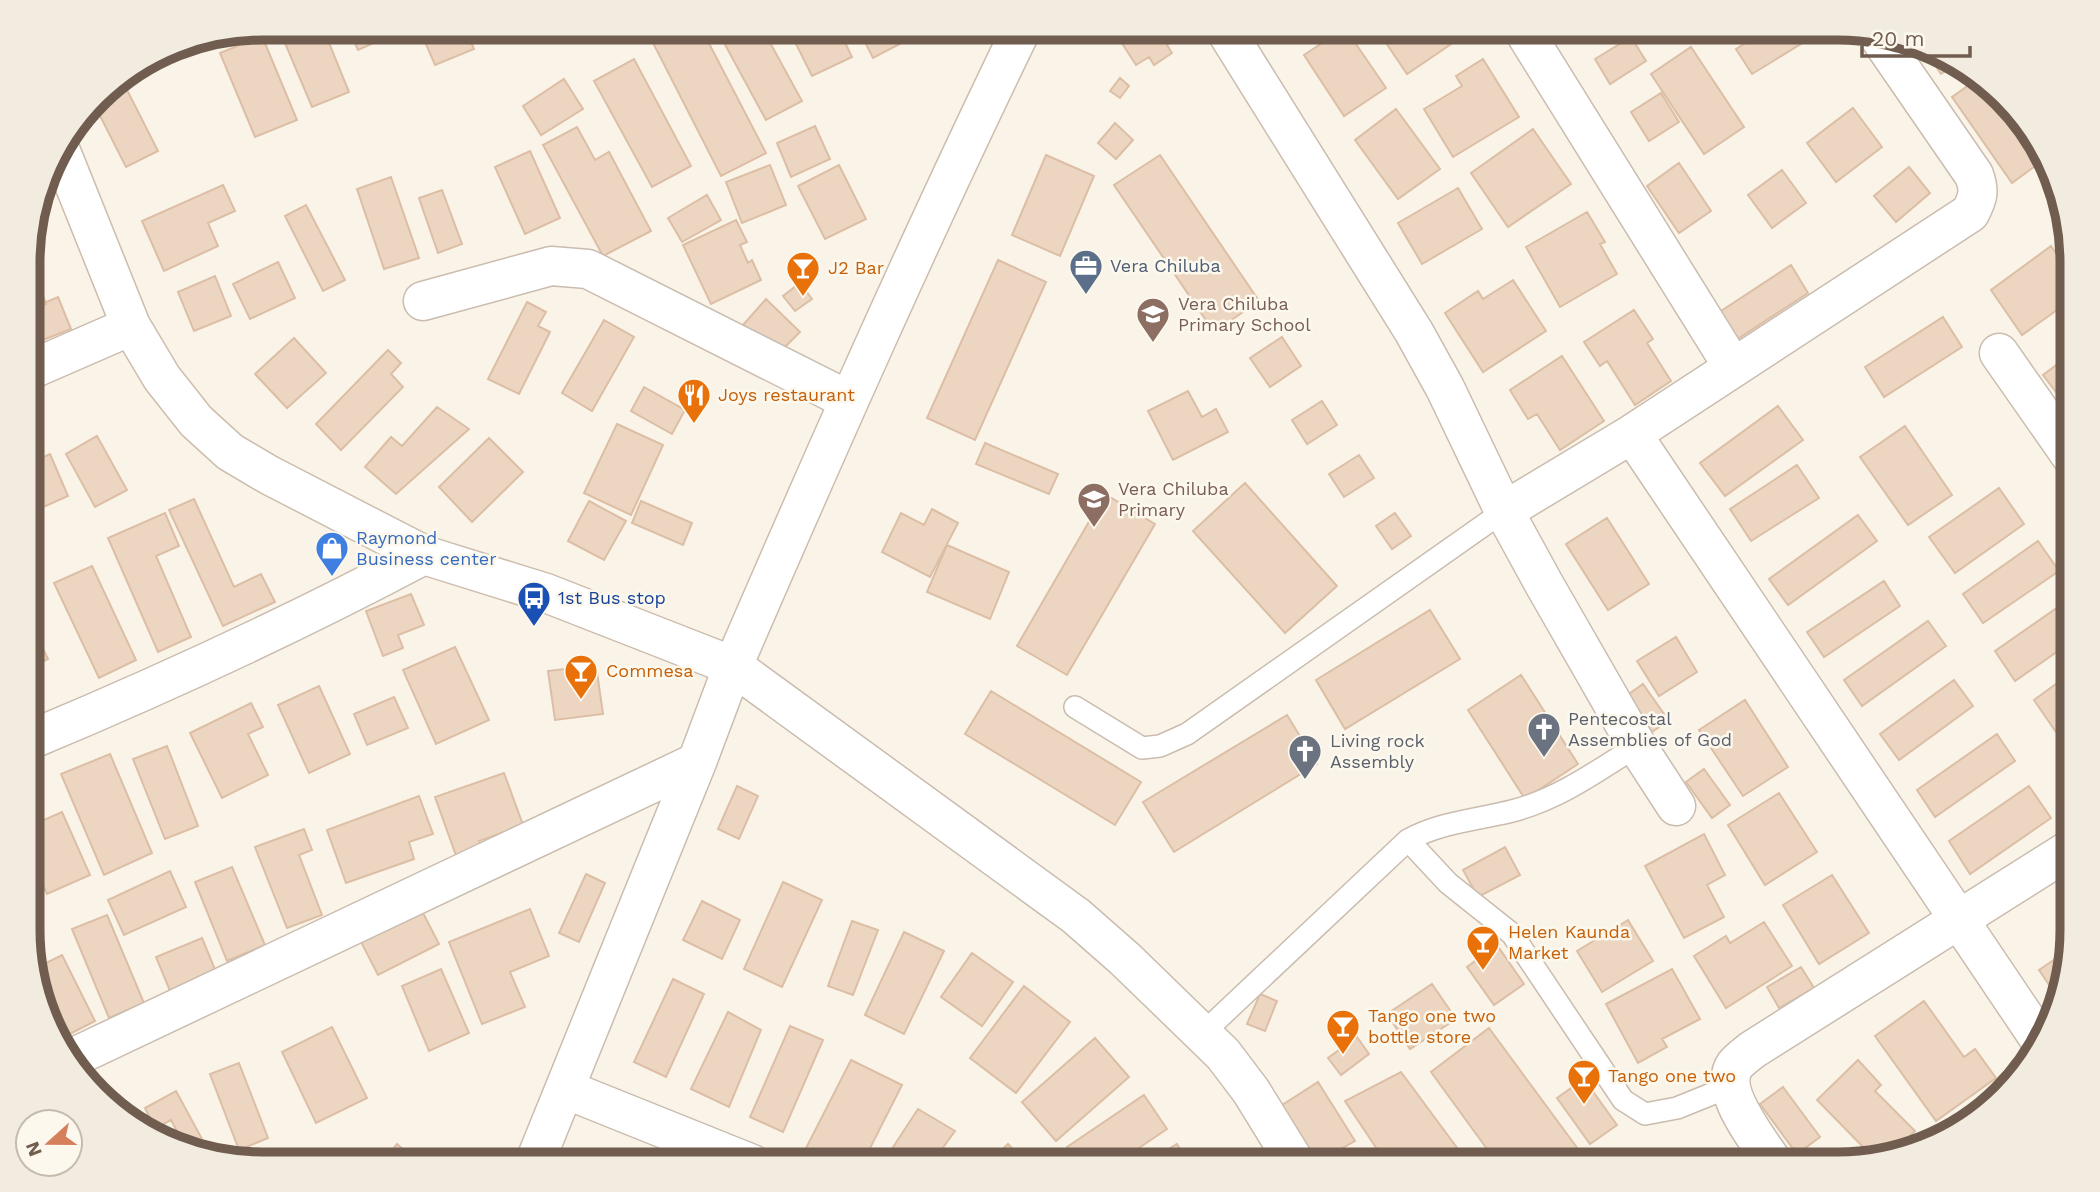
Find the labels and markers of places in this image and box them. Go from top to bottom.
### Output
office icon: Vera Chiluba [1067,247,1105,296]
bar icon: J2 Bar [784,249,822,298]
place label: Vera Chiluba [1110,255,1221,276]
place label: J2 Bar [828,257,884,278]
place label: Vera Chiluba Primary School [1178,293,1311,335]
school or university icon: Vera Chiluba Primary School [1134,295,1172,344]
restaurant icon: Joys restaurant [675,376,713,425]
place label: Joys restaurant [718,384,855,405]
place label: Vera Chiluba Primary [1118,478,1229,520]
school or university icon: Vera Chiluba Primary [1075,480,1113,529]
place label: Raymond Business center [356,527,497,569]
shop icon: Raymond Business center [313,529,351,578]
bus stop icon: 1st Bus stop [515,579,553,628]
place label: 1st Bus stop [558,587,666,608]
bar icon: Commesa [562,652,600,701]
place label: Commesa [606,660,694,681]
place label: Pentecostal Assemblies of God [1568,708,1732,750]
church icon: Pentecostal Assemblies of God [1525,710,1563,759]
place label: Living rock Assembly [1330,730,1425,772]
church icon: Living rock Assembly [1286,732,1324,781]
place label: Helen Kaunda Market [1508,921,1630,963]
bar icon: Helen Kaunda Market [1464,923,1502,972]
place label: Tango one two bottle store [1368,1005,1496,1047]
bar icon: Tango one two bottle store [1324,1007,1362,1056]
bar icon: Tango one two [1565,1057,1603,1106]
place label: Tango one two [1608,1065,1736,1086]

